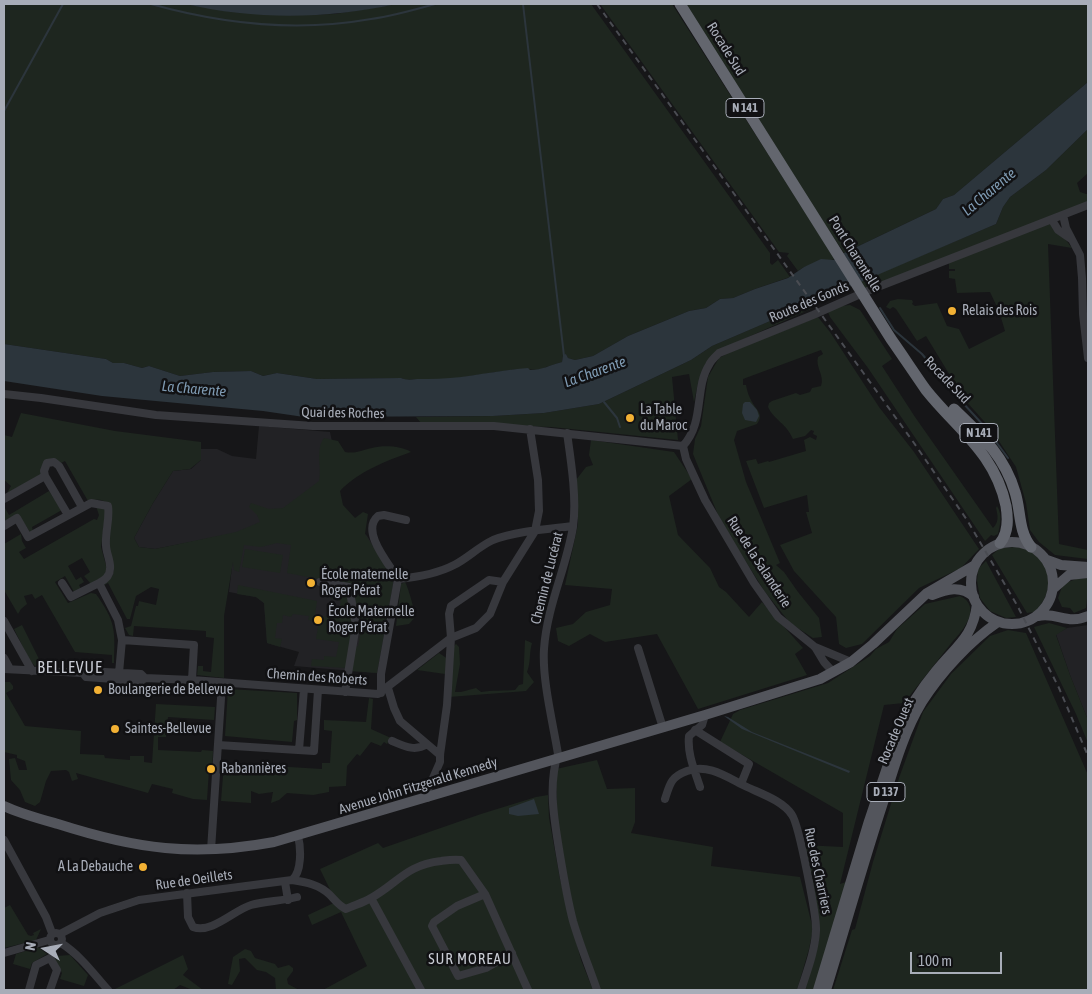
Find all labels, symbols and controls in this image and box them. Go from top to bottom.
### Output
street label: Rocade Sud [703,19,749,79]
road number: N 141 [726,99,764,118]
water label: La Charente [958,164,1020,220]
street label: Pont Charentelle [825,213,885,295]
street label: Route des Gonds [767,278,851,326]
place label: Relais des Rois [962,303,1037,319]
marker: Relais des Rois [946,305,958,317]
water label: La Charente [561,352,629,392]
street label: Rocade Sud [920,353,974,407]
water label: La Charente [161,377,227,401]
place label: La Table du Maroc [640,402,687,434]
street label: Quai des Roches [301,404,385,422]
marker: La Table du Maroc [624,412,636,424]
road number: N 141 [960,423,998,442]
street label: Rue de la Salanderie [723,513,795,611]
street label: Chemin de Lucérat [527,530,567,626]
place label: École maternelle Roger Pérat [321,567,408,600]
marker: École maternelle Roger Pérat [305,577,317,589]
place label: École Maternelle Roger Pérat [328,604,415,636]
marker: École Maternelle Roger Pérat [312,614,324,626]
district label: BELLEVUE [36,658,104,678]
street label: Chemin des Roberts [266,665,368,689]
place label: Boulangerie de Bellevue [108,682,233,698]
marker: Boulangerie de Bellevue [92,684,104,696]
street label: Rocade Ouest [875,695,917,767]
place label: Saintes-Bellevue [125,721,211,737]
marker: Saintes-Bellevue [109,723,121,735]
street label: Avenue John Fitzgerald Kennedy [337,754,499,818]
place label: Rabannières [221,761,286,777]
marker: Rabannières [205,763,217,775]
road number: D 137 [867,782,905,802]
street label: Rue des Charriers [801,826,835,916]
place label: A La Debauche [58,859,133,875]
marker: A La Debauche [137,861,149,873]
street label: Rue de Oeillets [155,866,233,894]
north arrow [20,924,70,974]
text: N [22,941,39,952]
scale bar [912,942,1004,974]
district label: SUR MOREAU [427,950,513,968]
text: 100 m [918,952,952,969]

